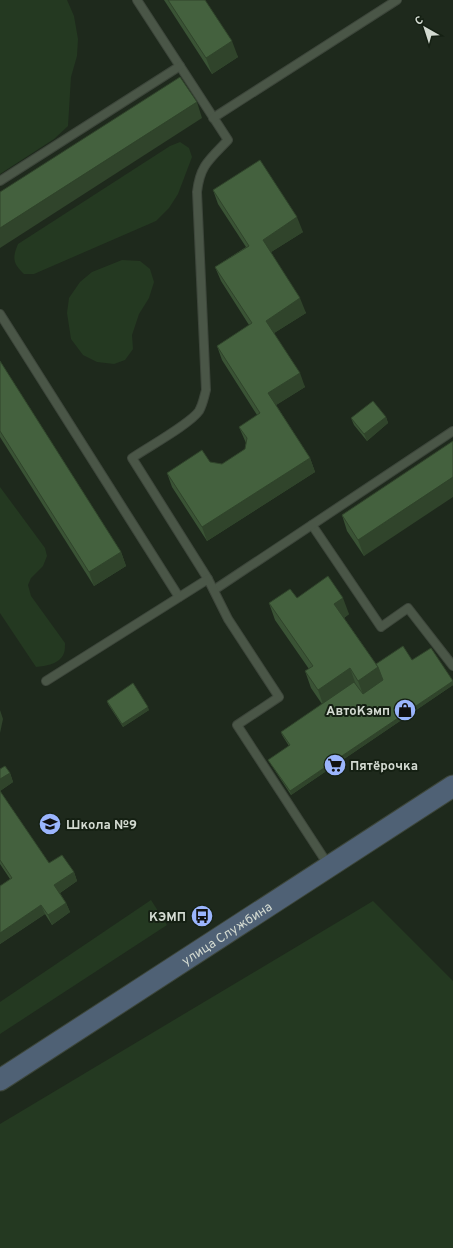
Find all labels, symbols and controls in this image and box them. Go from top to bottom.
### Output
north arrow [405,8,445,48]
text: С [412,13,426,29]
shop icon: АвтоКэмп [392,697,418,723]
place label: АвтоКэмп [326,704,390,720]
supermarket icon: Пятёрочка [322,752,348,778]
place label: Пятёрочка [350,759,418,775]
school or university icon: Школа №9 [37,811,63,837]
place label: Школа №9 [66,818,137,834]
street label: улица Службина [179,899,276,970]
bus stop icon: КЭМП [189,903,215,929]
place label: КЭМП [149,910,186,926]

